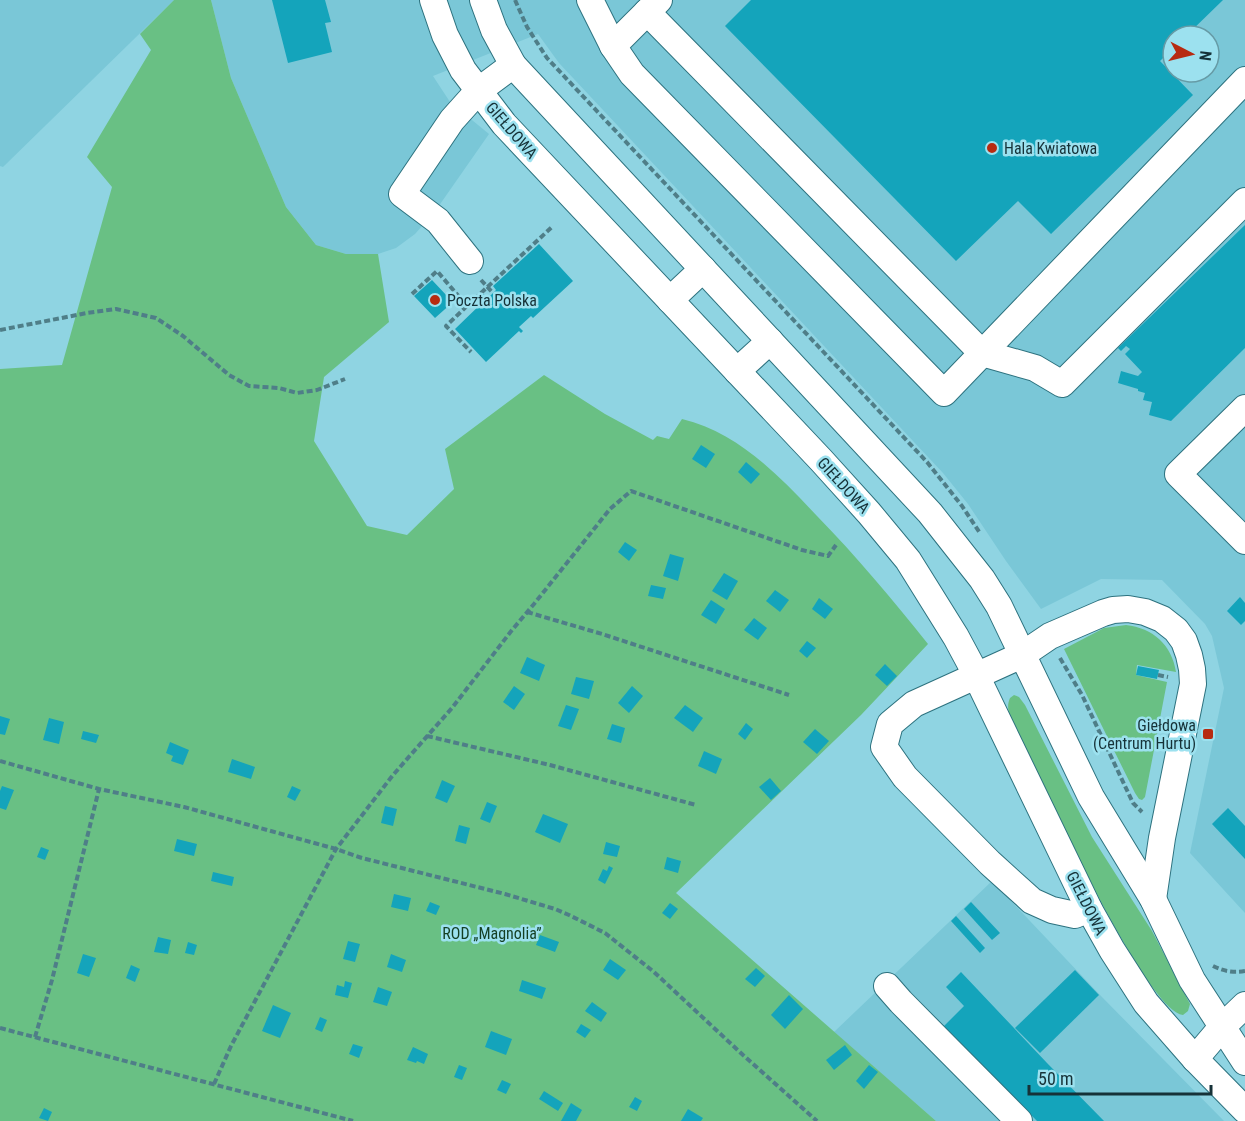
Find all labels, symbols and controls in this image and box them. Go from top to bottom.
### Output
north arrow [1161,24,1221,84]
text: N [1195,50,1215,62]
street label: GIEŁDOWA [482,98,541,163]
place label: Hala Kwiatowa [1004,139,1097,158]
marker: Hala Kwiatowa [985,141,999,155]
place label: Poczta Polska [447,291,537,310]
marker: Poczta Polska [428,293,442,307]
street label: GIEŁDOWA [814,453,874,517]
place label: Giełdowa (Centrum Hurtu) [1093,716,1196,753]
marker: Giełdowa (Centrum Hurtu) [1201,727,1215,741]
street label: GIEŁDOWA [1062,868,1111,938]
park label: ROD „Magnolia” [442,924,542,943]
scale bar [1029,1058,1210,1096]
text: 50 m [1038,1068,1073,1089]

